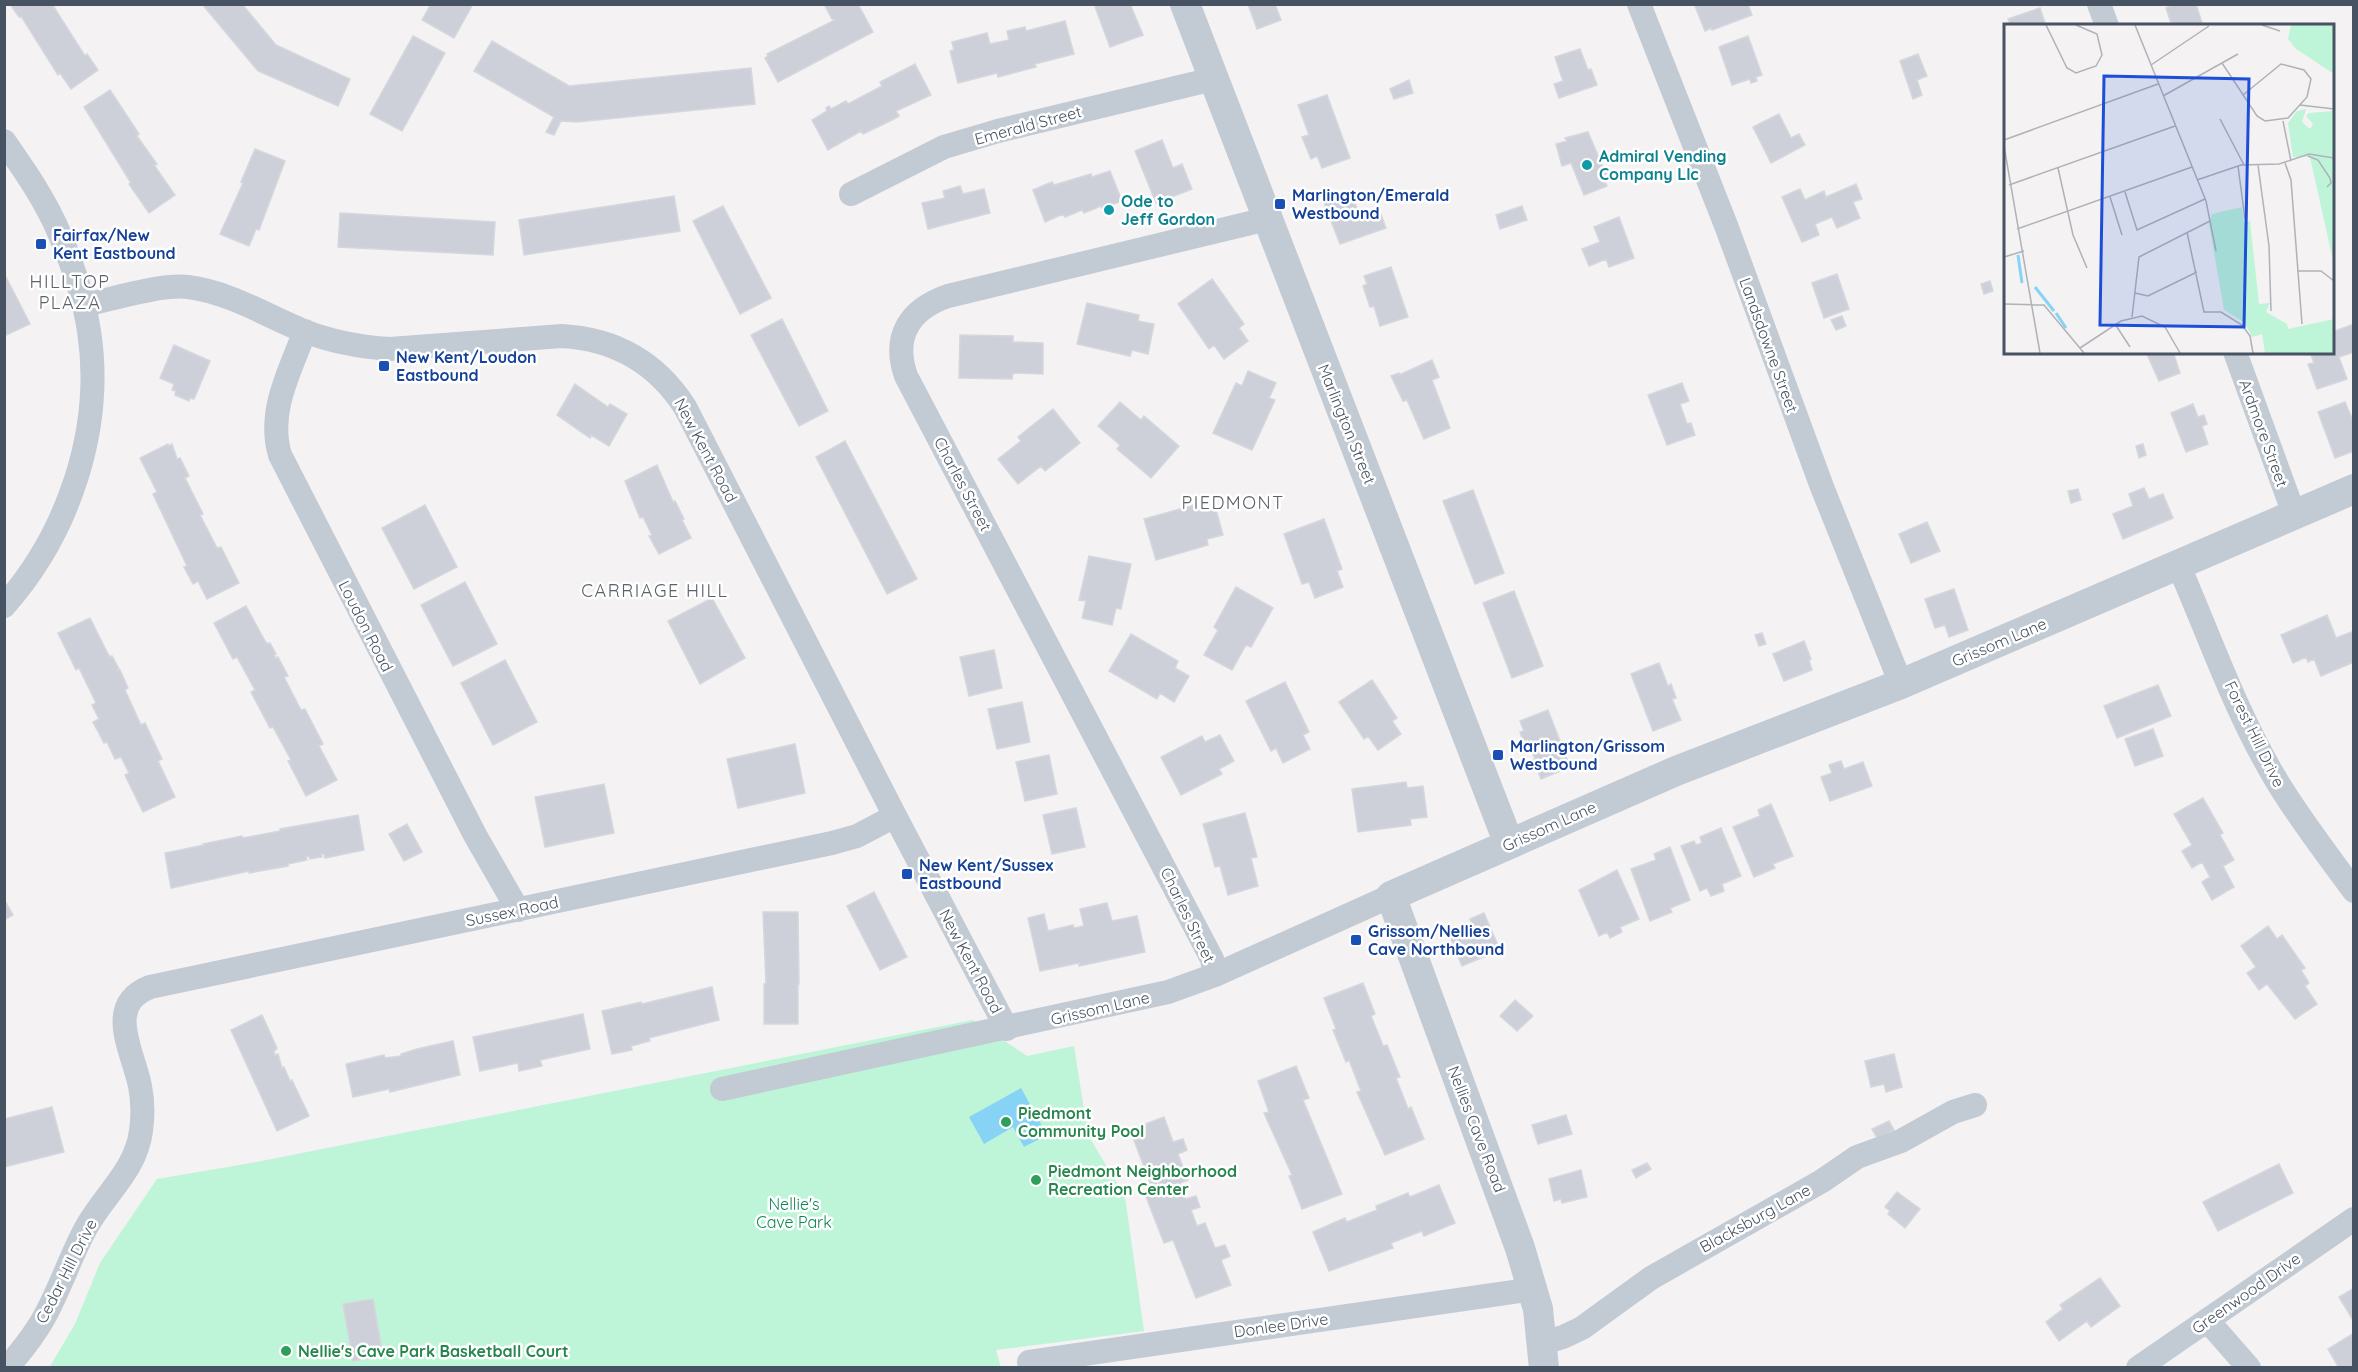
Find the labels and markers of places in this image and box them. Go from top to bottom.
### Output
place label: Admiral Vending Company Llc [1599,146,1726,184]
marker: Admiral Vending Company Llc [1580,158,1594,172]
place label: Marlington/Emerald Westbound [1292,185,1449,223]
place label: Ode to Jeff Gordon [1121,191,1215,229]
marker: Marlington/Emerald Westbound [1273,197,1287,211]
marker: Ode to Jeff Gordon [1102,203,1116,217]
place label: Fairfax/New Kent Eastbound [53,225,176,263]
marker: Fairfax/New Kent Eastbound [34,237,48,251]
place label: New Kent/Loudon Eastbound [396,347,537,385]
marker: New Kent/Loudon Eastbound [377,359,391,373]
place label: Marlington/Grissom Westbound [1510,736,1665,774]
marker: Marlington/Grissom Westbound [1491,748,1505,762]
place label: New Kent/Sussex Eastbound [919,855,1054,893]
marker: New Kent/Sussex Eastbound [900,867,914,881]
place label: Grissom/Nellies Cave Northbound [1368,921,1504,959]
marker: Grissom/Nellies Cave Northbound [1349,933,1363,947]
place label: Piedmont Community Pool [1018,1103,1144,1141]
marker: Piedmont Community Pool [999,1115,1013,1129]
place label: Piedmont Neighborhood Recreation Center [1048,1161,1237,1199]
marker: Piedmont Neighborhood Recreation Center [1029,1173,1043,1187]
place label: Nellie's Cave Park Basketball Court [298,1341,569,1361]
marker: Nellie's Cave Park Basketball Court [279,1344,293,1358]

